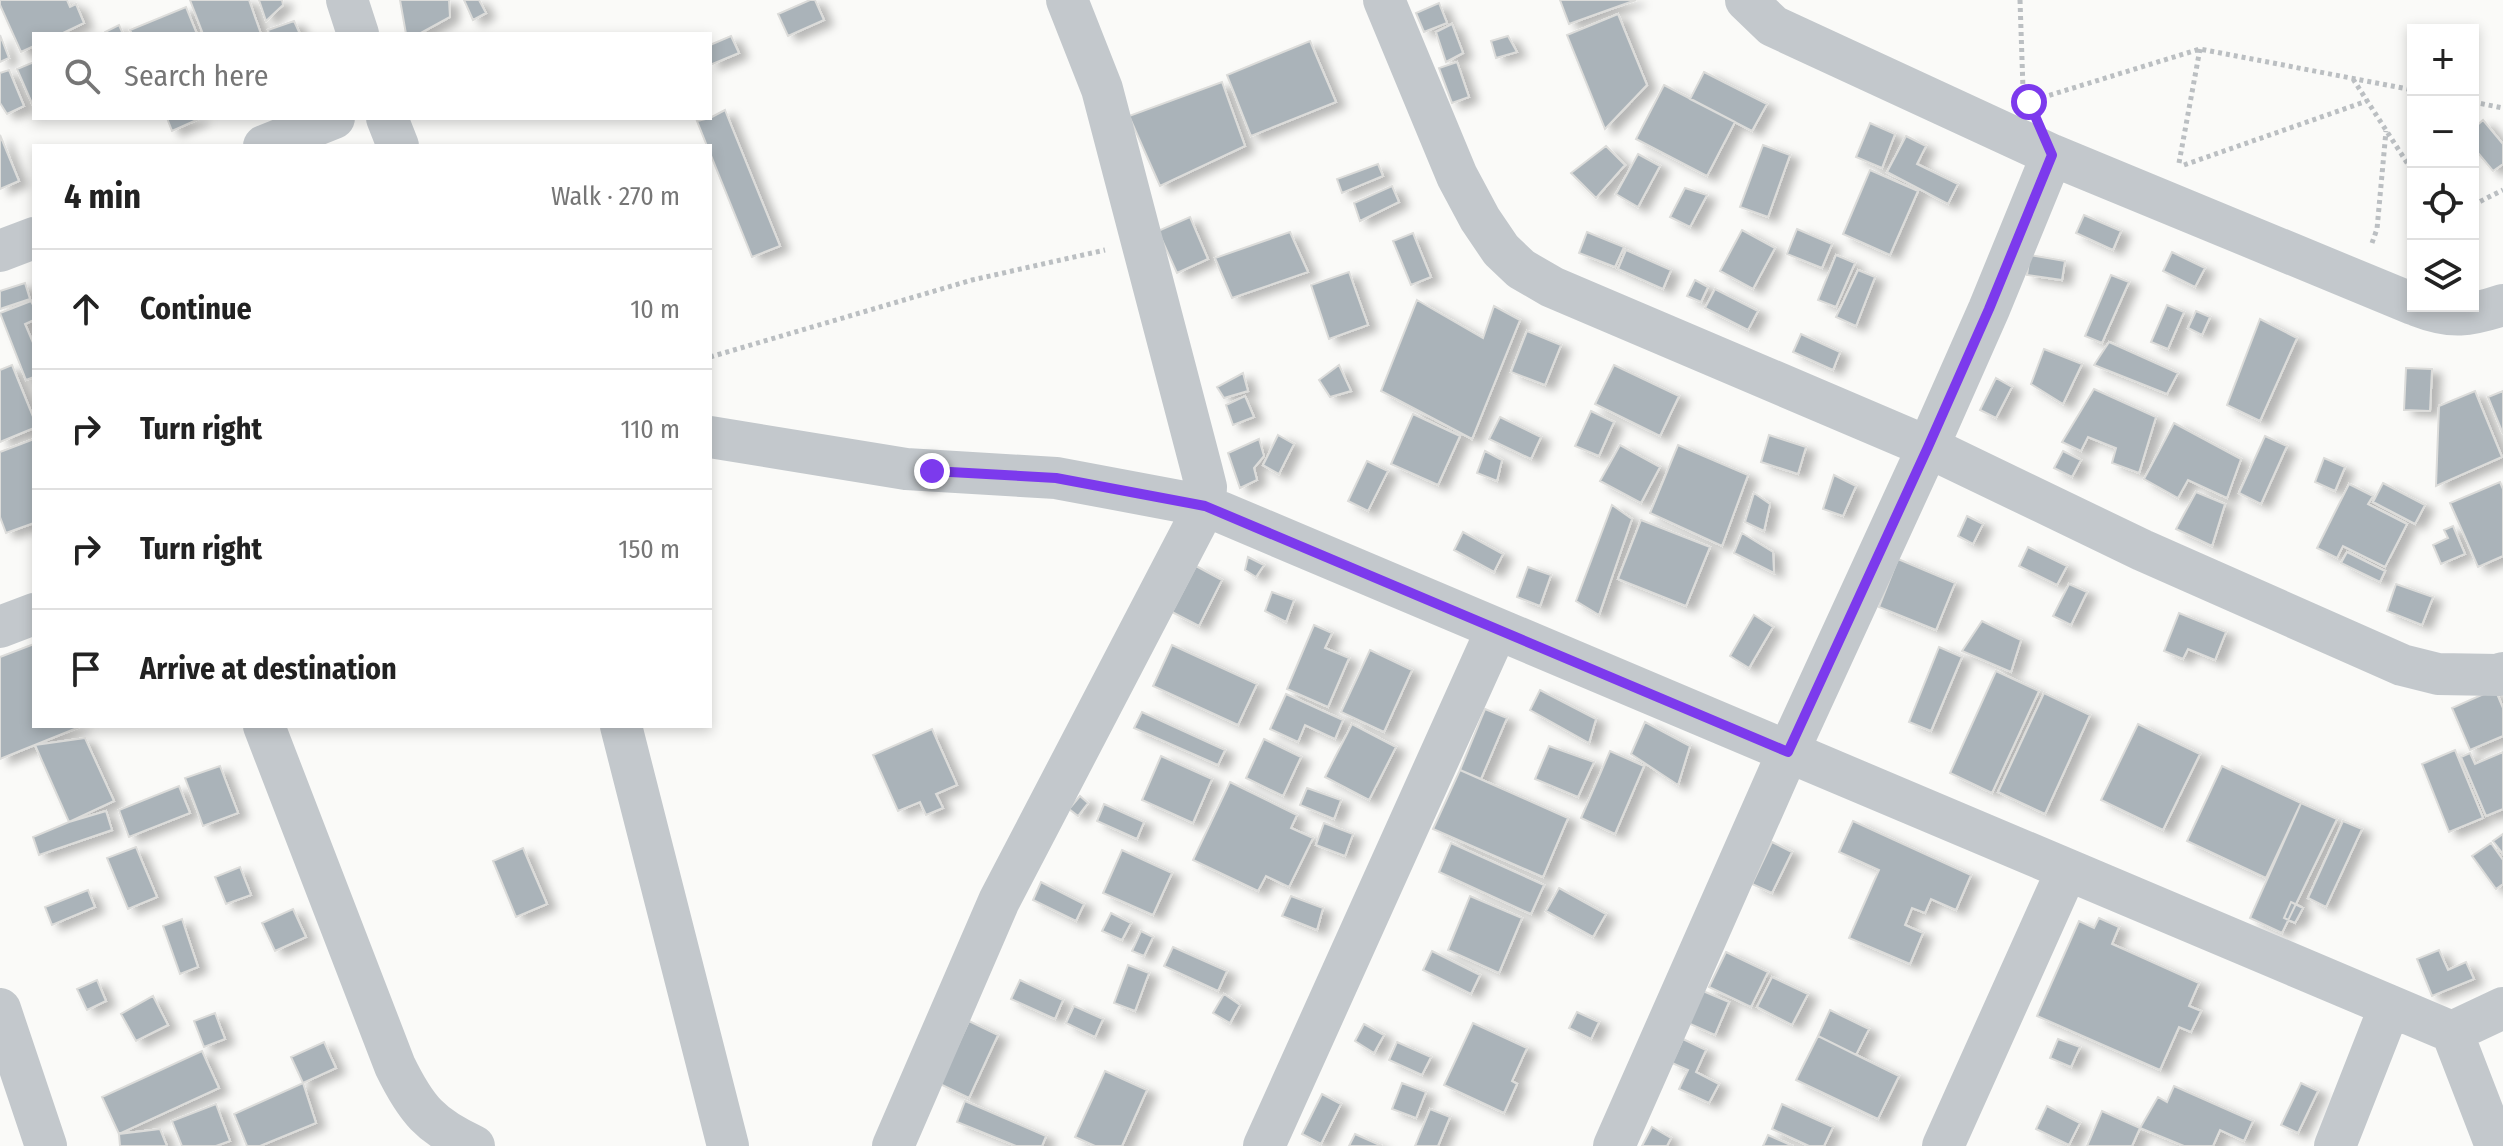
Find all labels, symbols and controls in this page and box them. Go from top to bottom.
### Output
map controls [2407,24,2479,312]
button: + [2407,24,2479,96]
search box [32,32,712,120]
icon: search [60,54,104,98]
text: Search here [124,58,269,94]
route start [2011,84,2047,120]
button: − [2407,96,2479,168]
button: locate [2407,168,2479,240]
text: 4 min [64,176,141,217]
text: Walk · 270 m [551,181,680,212]
button: layers [2407,240,2479,312]
icon: ahead [64,287,108,331]
text: Continue [140,291,252,327]
text: 10 m [630,294,680,325]
icon: right [64,407,108,451]
text: Turn right [140,411,262,447]
text: 110 m [620,414,680,445]
route end [914,453,950,489]
icon: right [64,527,108,571]
text: Turn right [140,531,262,567]
text: 150 m [618,534,680,565]
icon: arrive [64,647,108,691]
text: Arrive at destination [140,651,397,687]

